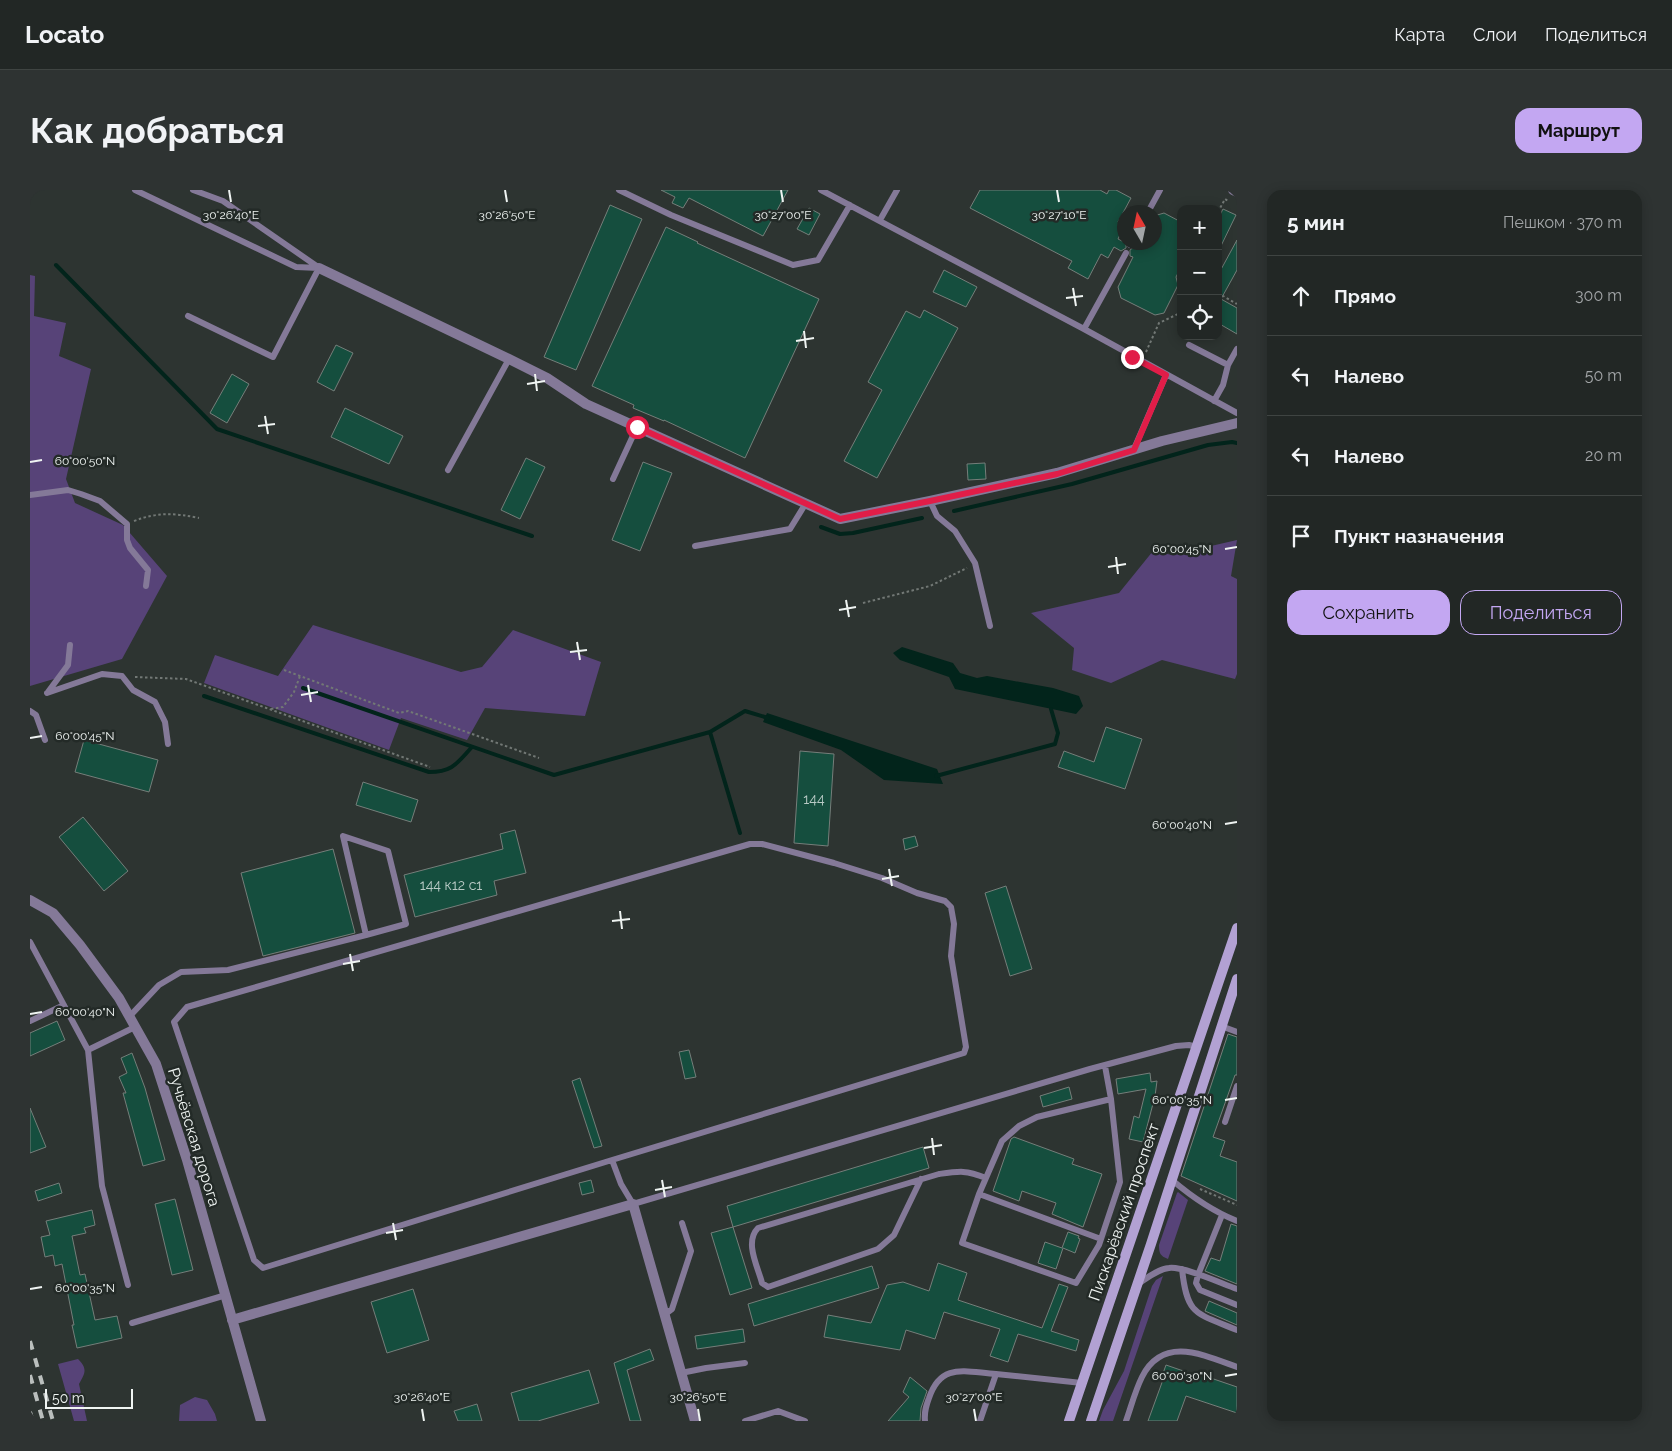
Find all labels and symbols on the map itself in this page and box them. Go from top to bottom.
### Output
north arrow [1117,205,1162,250]
text: 30°26'40"E [203,208,259,222]
text: 30°26'50"E [479,208,535,222]
text: 30°27'00"E [754,208,812,222]
text: 30°27'10"E [1032,208,1086,222]
route end [1121,346,1144,369]
route start [626,416,649,439]
text: 60°00'50"N [55,454,115,468]
text: 60°00'45"N [1152,542,1212,556]
text: 60°00'45"N [55,729,115,743]
house number: 144 [803,791,825,807]
text: 60°00'40"N [1152,818,1212,832]
house number: 144 к12 с1 [420,877,482,893]
text: 60°00'40"N [55,1005,115,1019]
street label: Ручьёвская дорога [164,1065,224,1209]
text: 60°00'35"N [1152,1093,1212,1107]
street label: Пискарёвский проспект [1085,1120,1163,1303]
text: 60°00'35"N [55,1281,115,1295]
text: 60°00'30"N [1152,1369,1212,1383]
scale bar [45,1386,132,1409]
text: 30°26'40"E [394,1390,450,1404]
text: 30°26'50"E [670,1390,726,1404]
text: 30°27'00"E [945,1390,1003,1404]

